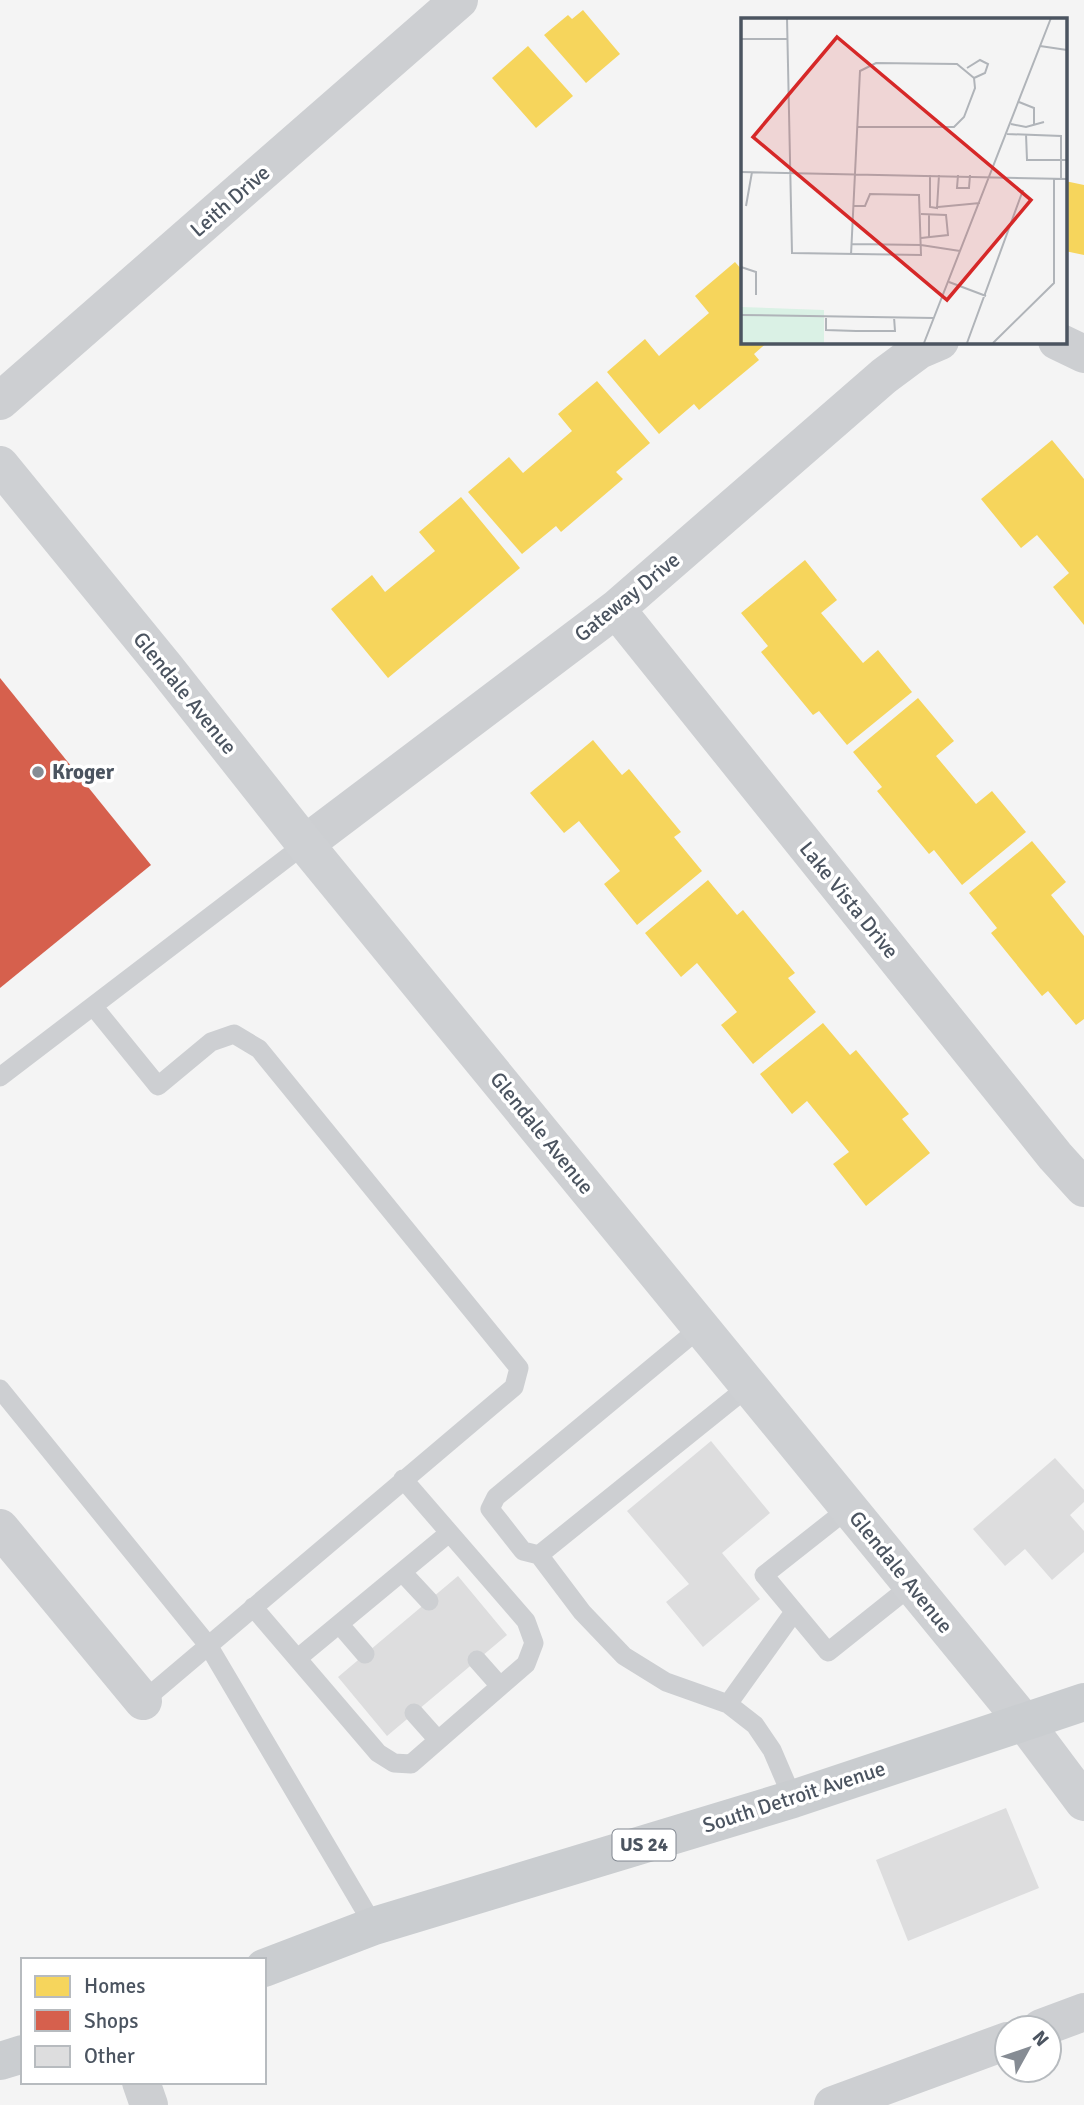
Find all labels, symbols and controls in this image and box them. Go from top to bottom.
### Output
inset map [741,18,1066,343]
street label: Leith Drive [185,159,275,243]
street label: Gateway Drive [569,547,685,647]
street label: Glendale Avenue [128,627,242,759]
place label: Kroger [52,759,115,785]
marker: Kroger [30,764,46,780]
street label: Lake Vista Drive [794,836,904,964]
street label: Glendale Avenue [485,1067,599,1199]
street label: Glendale Avenue [844,1506,958,1638]
street label: South Detroit Avenue [699,1755,889,1839]
road number: US 24 [612,1829,676,1860]
legend [21,1958,266,2084]
text: Homes [84,1973,146,1999]
text: Shops [84,2008,138,2034]
north arrow [993,2014,1063,2084]
text: N [1027,2026,1054,2051]
text: Other [84,2043,135,2069]

